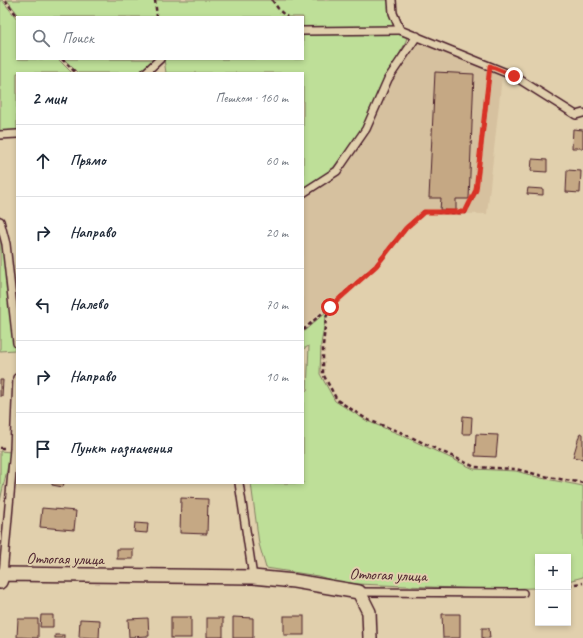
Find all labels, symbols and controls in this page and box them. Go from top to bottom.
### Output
search box [16,16,304,60]
icon: search [30,27,52,49]
text: Поиск [62,29,94,48]
route end [505,67,523,85]
text: 2 мин [32,88,67,109]
text: Пешком · 160 m [215,90,288,106]
icon: ahead [32,150,54,172]
text: Прямо [70,151,106,170]
text: 60 m [266,153,288,169]
icon: right [32,222,54,244]
text: Направо [70,223,116,242]
text: 20 m [266,225,288,241]
icon: left [32,294,54,316]
text: Налево [70,295,108,314]
text: 70 m [266,297,288,313]
route start [321,298,339,316]
icon: right [32,366,54,388]
text: Направо [70,367,116,386]
text: 10 m [266,369,288,385]
icon: arrive [32,438,54,460]
text: Пункт назначения [70,439,172,458]
street label: Отлогая улица [26,548,105,570]
map controls [535,554,571,626]
button: + [535,554,571,590]
street label: Отлогая улица [349,564,428,586]
button: − [535,590,571,626]

